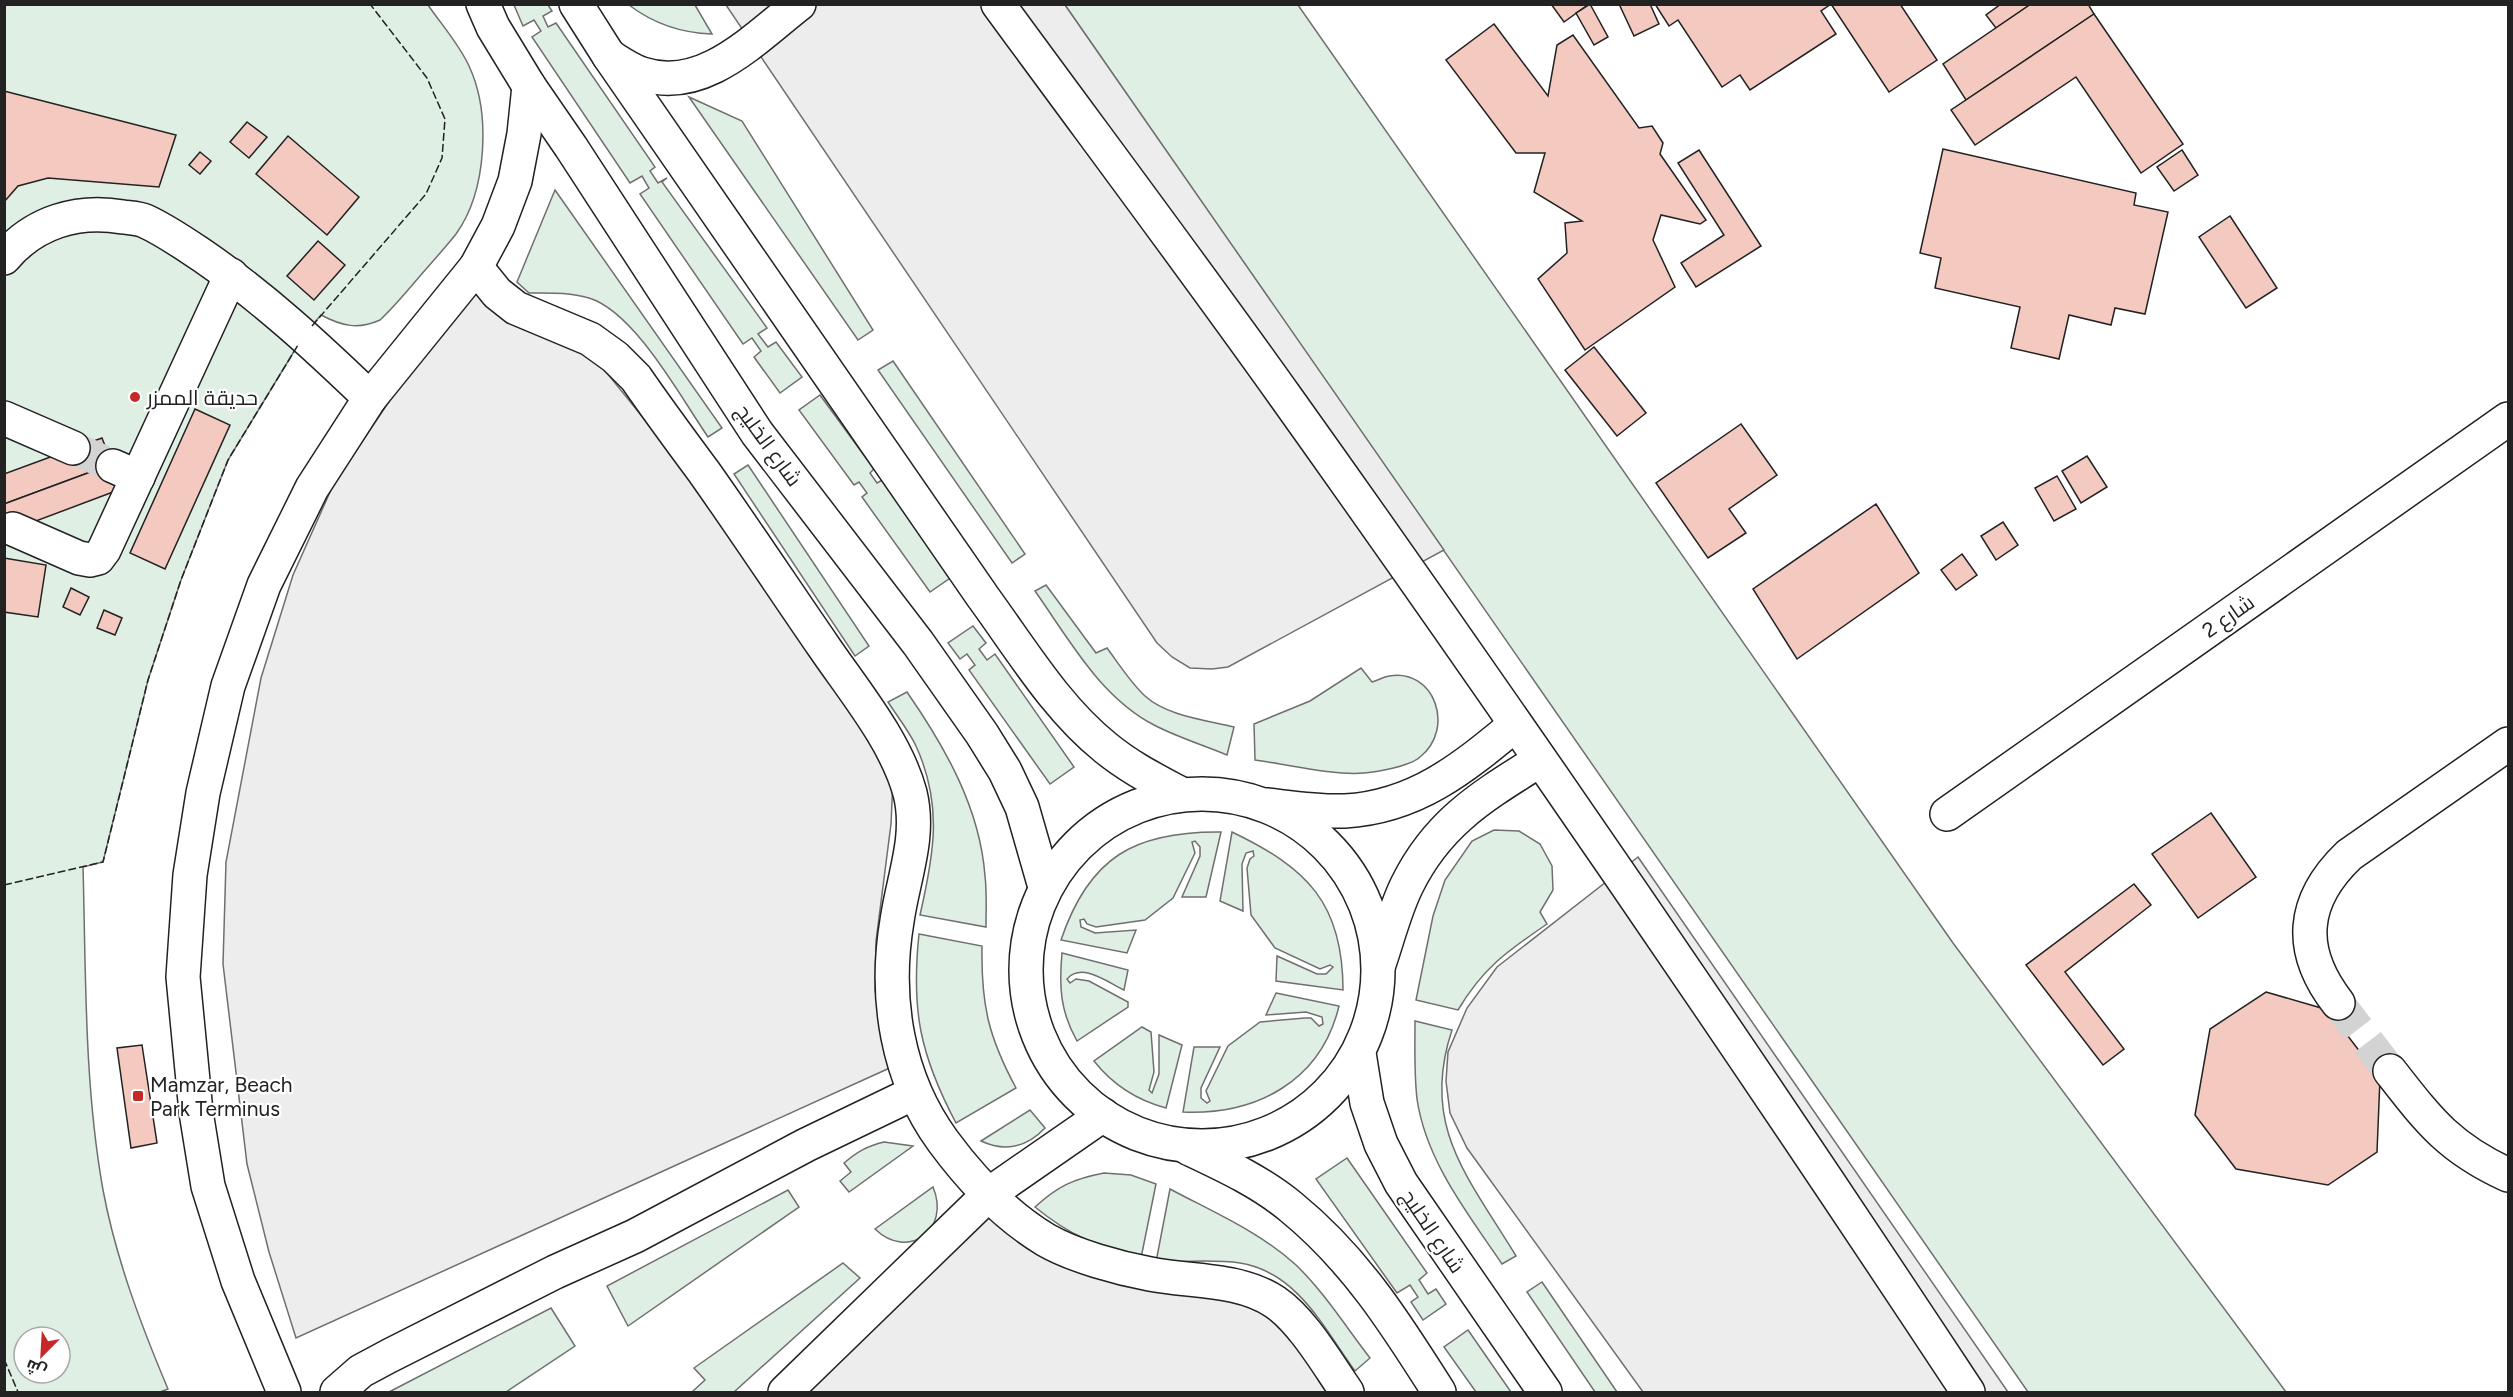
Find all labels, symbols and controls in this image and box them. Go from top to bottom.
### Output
place label: حديقة الممزر [146,385,258,410]
marker: حديقة الممزر [128,390,142,404]
street label: شارع الخليج [729,399,807,492]
street label: شارع 2 [2197,589,2260,644]
place label: Mamzar, Beach Park Terminus [150,1072,293,1121]
marker: Mamzar, Beach Park Terminus [131,1089,145,1103]
street label: شارع الخليج [1394,1184,1470,1279]
north arrow [12,1325,72,1385]
text: ش [23,1355,49,1381]

